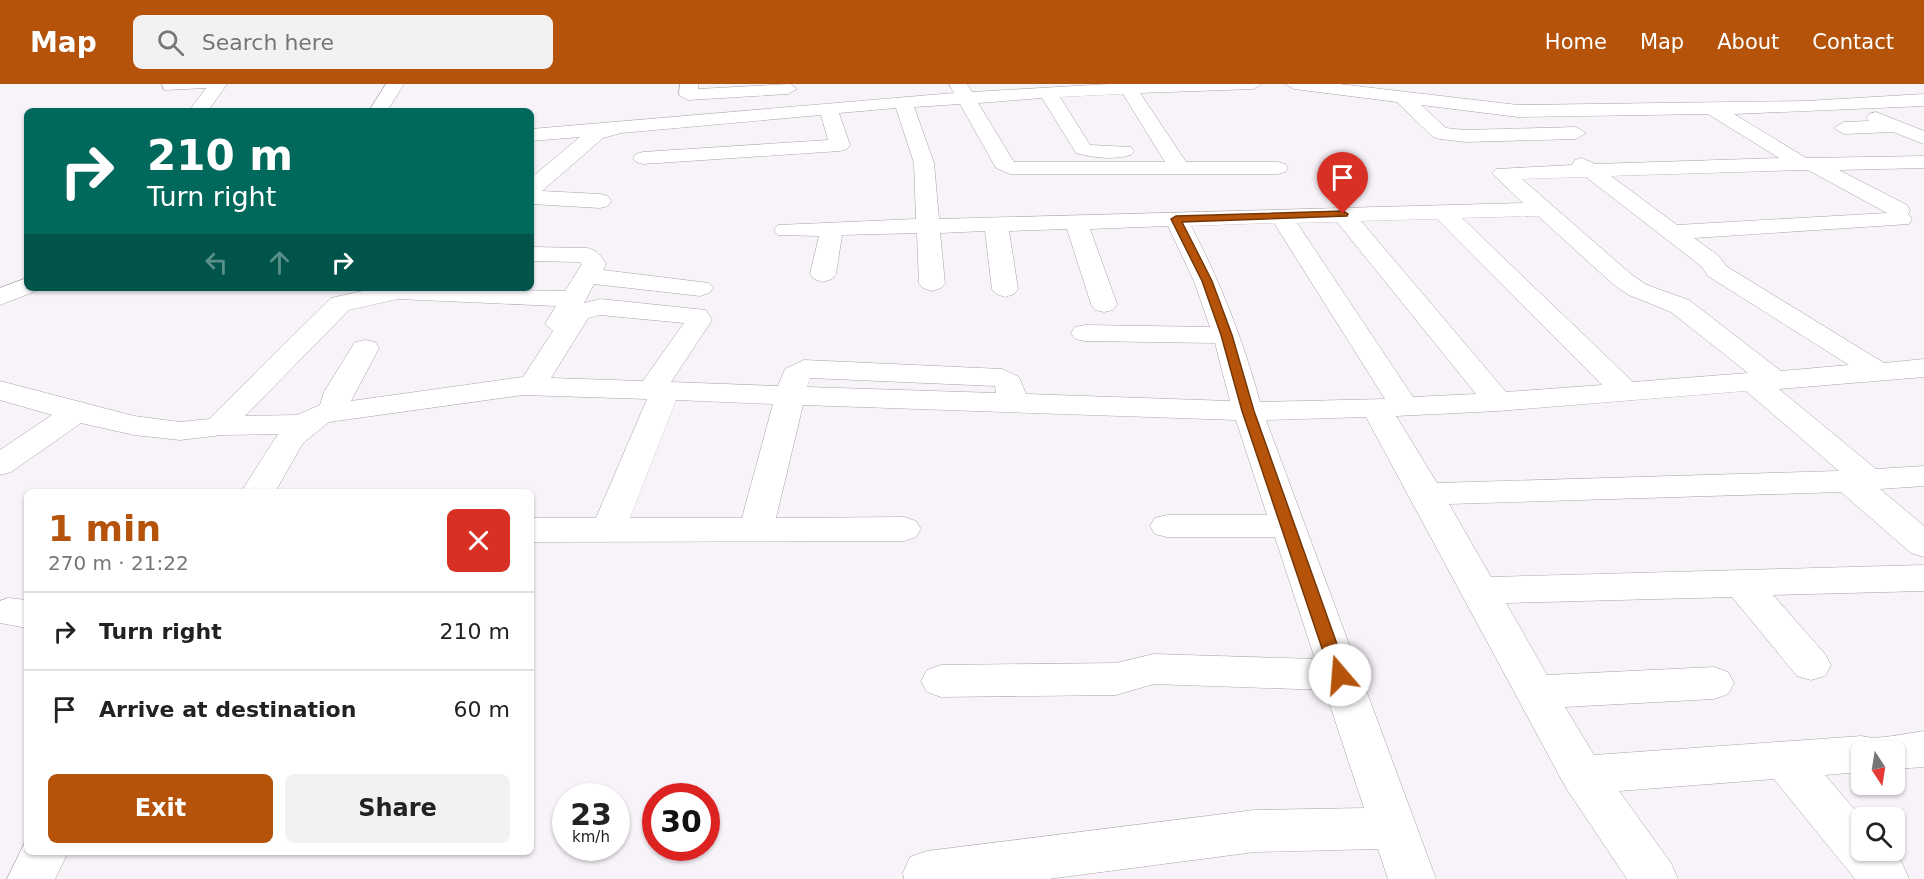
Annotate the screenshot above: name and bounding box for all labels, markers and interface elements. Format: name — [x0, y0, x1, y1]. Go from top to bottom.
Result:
search box — [133, 15, 553, 69]
text: Map — [30, 26, 97, 59]
icon: search — [154, 26, 187, 59]
text: Search here — [202, 30, 334, 55]
text: Home — [1545, 30, 1607, 54]
text: Map — [1640, 30, 1684, 54]
text: About — [1717, 30, 1779, 54]
text: Contact — [1812, 30, 1894, 54]
text: 210 m — [147, 131, 293, 180]
icon: right — [48, 132, 126, 210]
pin — [1317, 152, 1368, 214]
icon: arrive — [1326, 161, 1359, 194]
text: Turn right — [147, 181, 276, 212]
icon: left — [200, 246, 233, 279]
icon: ahead — [263, 246, 296, 279]
icon: right — [326, 246, 359, 279]
text: 1 min — [48, 508, 161, 549]
button: close — [447, 509, 510, 572]
text: 270 m · 21:22 — [48, 551, 189, 575]
icon: right — [48, 615, 81, 648]
text: Turn right — [99, 619, 222, 644]
text: 210 m — [440, 619, 510, 644]
position arrow — [1308, 643, 1372, 707]
icon: arrive — [48, 693, 81, 726]
text: Arrive at destination — [99, 697, 356, 722]
text: 60 m — [454, 697, 510, 722]
north arrow — [1851, 741, 1905, 795]
map controls — [1851, 741, 1905, 861]
button: Exit — [48, 774, 273, 843]
button: Share — [285, 774, 510, 843]
speed limit sign: 30 — [642, 783, 720, 861]
text: 23 — [570, 797, 612, 832]
button: search — [1851, 807, 1905, 861]
text: km/h — [572, 828, 610, 846]

